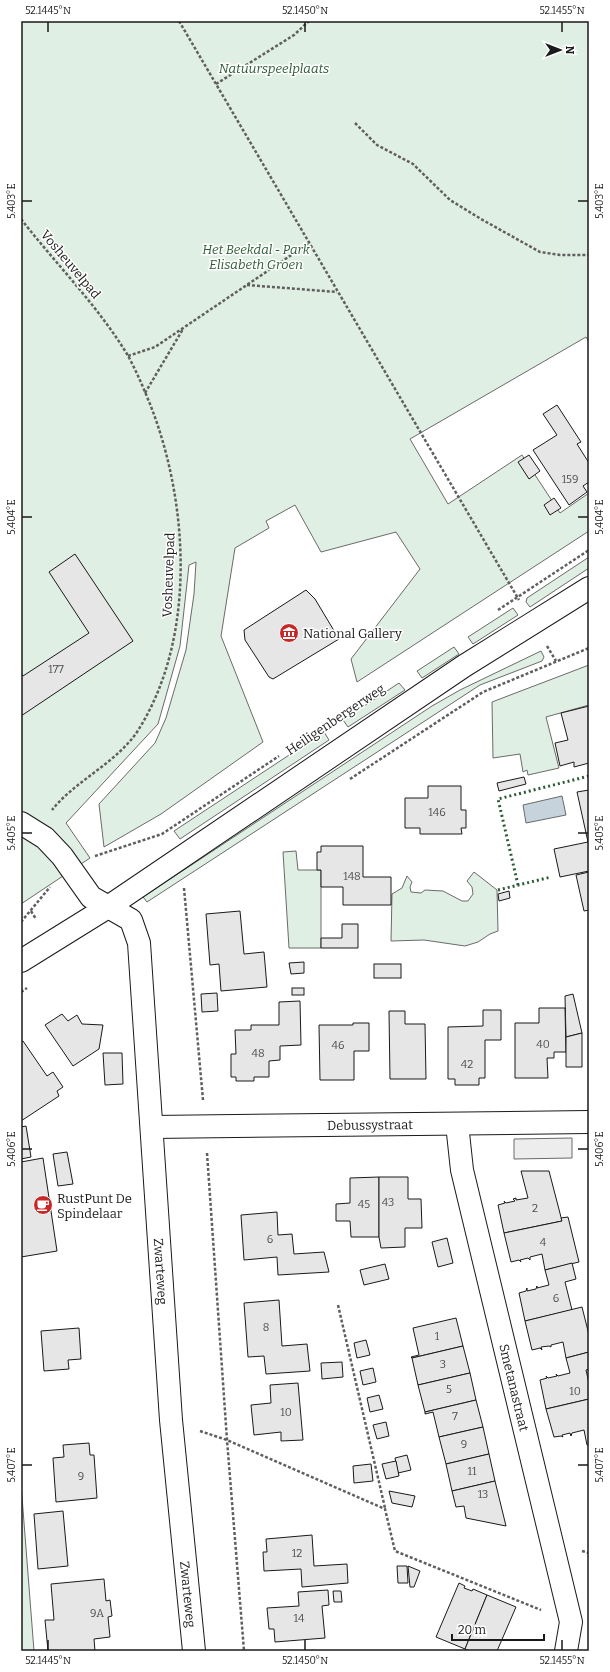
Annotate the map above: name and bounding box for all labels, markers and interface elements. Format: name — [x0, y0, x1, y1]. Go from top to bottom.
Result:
text: 52.1445°N — [25, 5, 71, 17]
text: 52.1450°N — [282, 5, 328, 17]
text: 52.1455°N — [539, 5, 585, 17]
north arrow — [540, 30, 580, 70]
text: N — [563, 46, 576, 55]
park label: Natuurspeelplaats — [219, 61, 329, 76]
text: 5.403°E — [6, 183, 18, 219]
text: 5.403°E — [594, 183, 606, 219]
street label: Vosheuvelpad — [38, 227, 104, 302]
park label: Het Beekdal - Park Elisabeth Groen — [202, 242, 311, 272]
house number: 159 — [562, 473, 578, 486]
text: 5.404°E — [6, 499, 18, 535]
text: 5.404°E — [594, 499, 606, 535]
street label: Vosheuvelpad — [160, 532, 177, 618]
museum icon: National Gallery — [278, 622, 300, 644]
place label: National Gallery — [303, 626, 402, 641]
house number: 177 — [48, 663, 64, 676]
street label: Heiligenbergerweg — [283, 681, 388, 758]
house number: 146 — [428, 806, 446, 819]
text: 5.405°E — [6, 816, 18, 851]
text: 5.405°E — [594, 816, 606, 851]
house number: 148 — [343, 870, 361, 883]
house number: 40 — [536, 1038, 550, 1051]
house number: 46 — [332, 1039, 344, 1052]
house number: 48 — [251, 1047, 265, 1060]
house number: 42 — [461, 1058, 473, 1071]
street label: Debussystraat — [327, 1117, 413, 1133]
text: 5.406°E — [6, 1131, 18, 1167]
text: 5.406°E — [594, 1131, 606, 1167]
place label: RustPunt De Spindelaar — [57, 1191, 132, 1221]
cafe icon: RustPunt De Spindelaar — [32, 1194, 54, 1216]
house number: 43 — [382, 1196, 394, 1209]
house number: 45 — [358, 1198, 370, 1211]
house number: 2 — [532, 1202, 538, 1215]
house number: 6 — [267, 1233, 273, 1246]
house number: 4 — [540, 1236, 547, 1249]
street label: Zwarteweg — [151, 1238, 170, 1305]
house number: 6 — [553, 1292, 559, 1305]
house number: 8 — [263, 1321, 269, 1334]
house number: 1 — [435, 1330, 440, 1343]
street label: Smetanastraat — [496, 1342, 532, 1433]
house number: 3 — [440, 1358, 446, 1371]
house number: 5 — [446, 1383, 452, 1396]
house number: 10 — [569, 1385, 581, 1398]
house number: 10 — [280, 1406, 292, 1419]
house number: 7 — [452, 1410, 458, 1423]
house number: 9 — [461, 1438, 467, 1451]
text: 5.407°E — [6, 1447, 18, 1483]
text: 5.407°E — [594, 1447, 606, 1483]
house number: 11 — [468, 1465, 477, 1478]
house number: 9 — [78, 1470, 84, 1483]
house number: 13 — [478, 1488, 488, 1501]
house number: 12 — [292, 1547, 302, 1560]
street label: Zwarteweg — [177, 1560, 199, 1628]
house number: 9A — [90, 1607, 104, 1620]
house number: 14 — [294, 1612, 305, 1625]
scale bar — [452, 1616, 544, 1642]
text: 20 m — [458, 1623, 487, 1637]
text: 52.1445°N — [25, 1655, 71, 1667]
text: 52.1450°N — [282, 1655, 328, 1667]
text: 52.1455°N — [539, 1655, 585, 1667]

